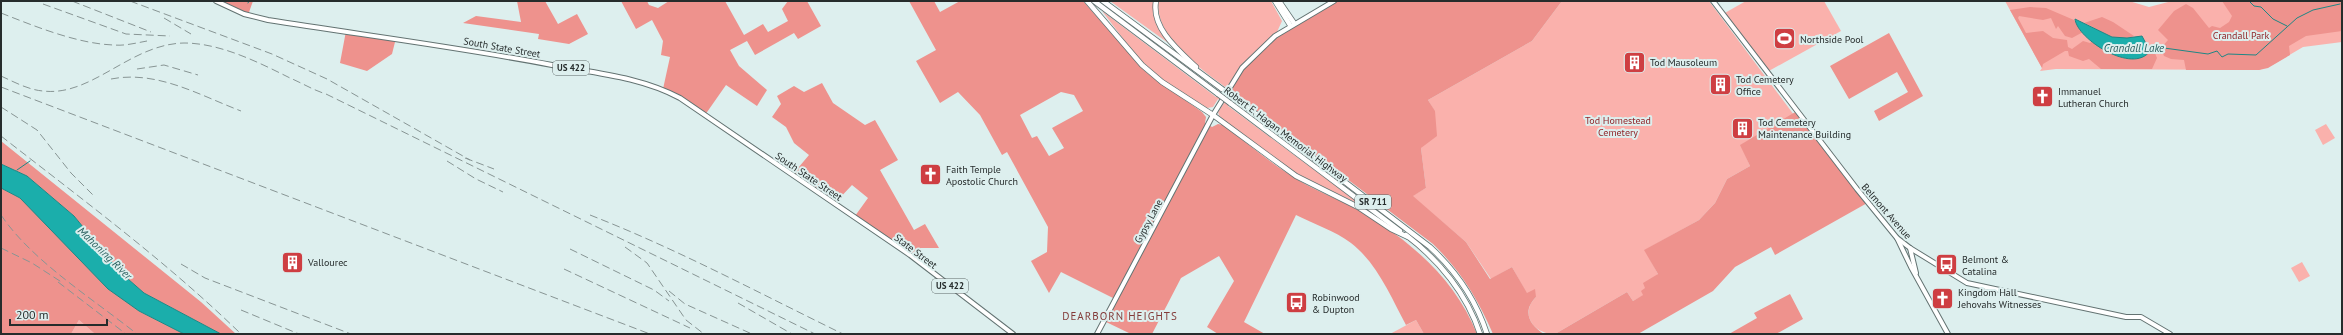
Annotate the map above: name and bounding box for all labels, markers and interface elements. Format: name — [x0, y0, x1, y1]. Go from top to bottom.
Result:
sports icon: Northside Pool — [1771, 26, 1797, 52]
park label: Crandall Park — [2213, 29, 2270, 42]
place label: Northside Pool — [1800, 33, 1864, 46]
street label: South State Street — [462, 34, 542, 61]
water label: Crandall Lake — [2104, 41, 2164, 55]
building icon: Tod Mausoleum — [1622, 49, 1648, 75]
place label: Tod Mausoleum — [1650, 56, 1717, 69]
road number: US 422 — [553, 61, 589, 75]
building icon: Tod Cemetery Office — [1708, 72, 1734, 98]
place label: Tod Cemetery Office — [1736, 73, 1794, 98]
street label: Robert E. Hagan Memorial Highway — [1222, 84, 1350, 185]
church icon: Immanuel Lutheran Church — [2030, 84, 2056, 110]
place label: Immanuel Lutheran Church — [2058, 85, 2129, 110]
park label: Tod Homestead Cemetery — [1585, 114, 1651, 139]
building icon: Tod Cemetery Maintenance Building — [1730, 115, 1756, 141]
place label: Tod Cemetery Maintenance Building — [1758, 116, 1851, 141]
street label: South State Street — [773, 149, 845, 204]
church icon: Faith Temple Apostolic Church — [918, 162, 944, 188]
place label: Faith Temple Apostolic Church — [946, 163, 1018, 188]
street label: Belmont Avenue — [1859, 181, 1914, 242]
road number: SR 711 — [1355, 195, 1391, 209]
street label: Gypsy Lane — [1131, 197, 1165, 245]
water label: Mahoning River — [75, 224, 136, 283]
street label: State Street — [892, 231, 940, 272]
building icon: Vallourec — [280, 249, 306, 275]
bus stop icon: Belmont & Catalina — [1934, 252, 1960, 278]
place label: Belmont & Catalina — [1962, 253, 2009, 278]
place label: Vallourec — [307, 256, 348, 269]
road number: US 422 — [932, 279, 968, 293]
church icon: Kingdom Hall Jehovahs Witnesses — [1929, 285, 1955, 311]
place label: Kingdom Hall Jehovahs Witnesses — [1957, 286, 2041, 311]
bus stop icon: Robinwood & Dupton — [1283, 290, 1309, 316]
place label: Robinwood & Dupton — [1312, 291, 1360, 316]
scale bar — [10, 301, 107, 327]
text: 200 m — [16, 307, 49, 322]
district label: DEARBORN HEIGHTS — [1062, 309, 1178, 323]

